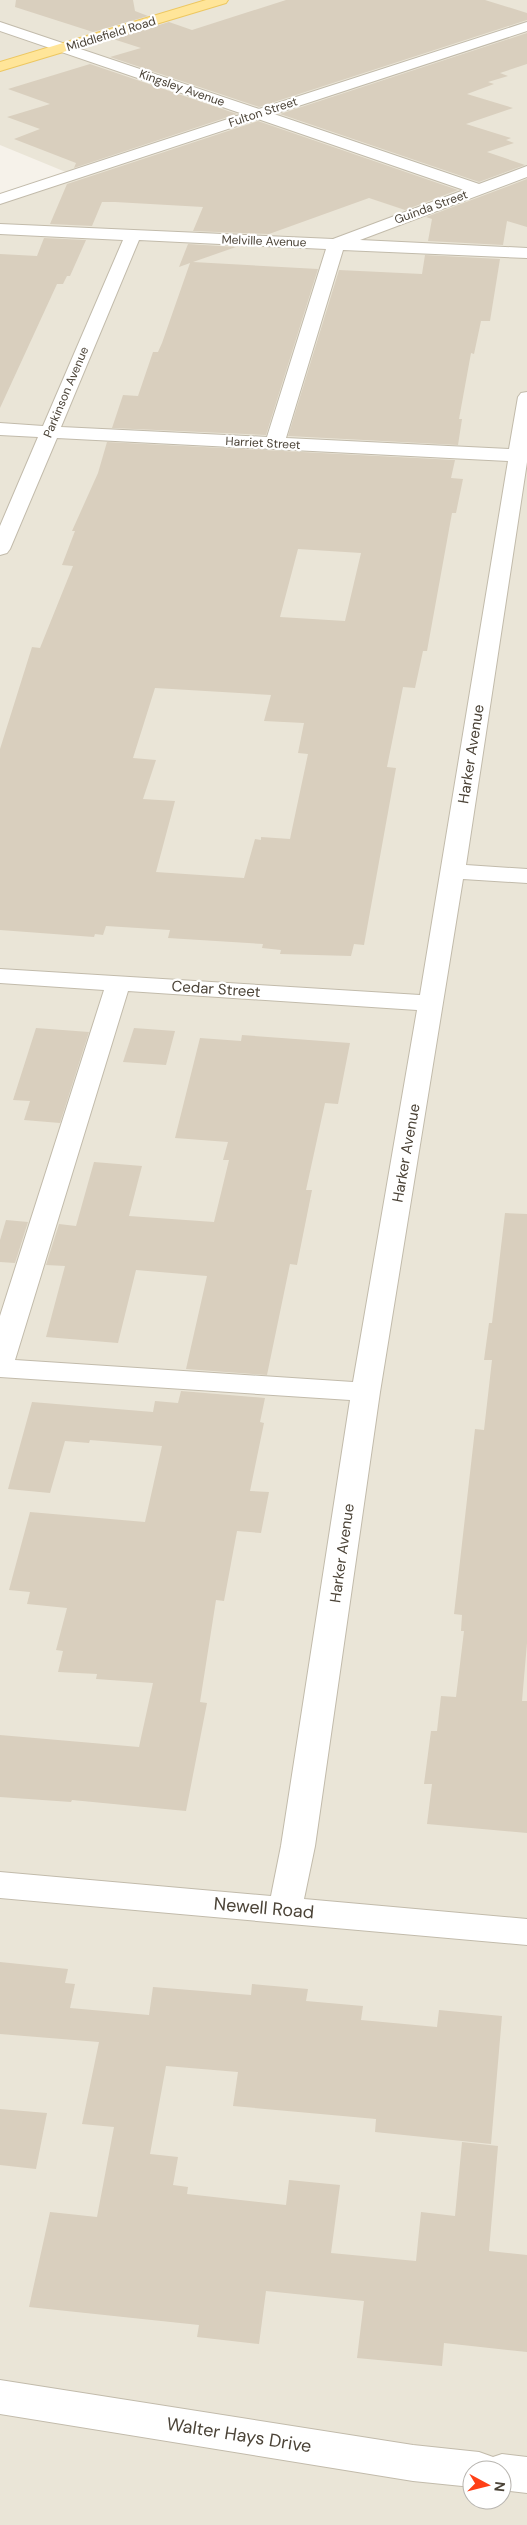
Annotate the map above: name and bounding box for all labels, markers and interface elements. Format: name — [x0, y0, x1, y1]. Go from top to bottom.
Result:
street label: Middlefield Road — [64, 13, 158, 55]
street label: Kingsley Avenue — [137, 66, 227, 110]
street label: Fulton Street — [226, 93, 300, 131]
street label: Guinda Street — [392, 186, 470, 228]
street label: Melville Avenue — [221, 232, 307, 250]
street label: Parkinson Avenue — [40, 344, 92, 440]
street label: Harriet Street — [225, 433, 301, 453]
street label: Harker Avenue — [453, 703, 489, 805]
street label: Cedar Street — [171, 976, 261, 1002]
street label: Harker Avenue — [387, 1102, 425, 1204]
street label: Harker Avenue — [325, 1502, 359, 1604]
street label: Newell Road — [213, 1892, 315, 1924]
street label: Walter Hays Drive — [165, 2412, 313, 2458]
north arrow — [462, 2460, 512, 2510]
text: N — [490, 2480, 509, 2493]

